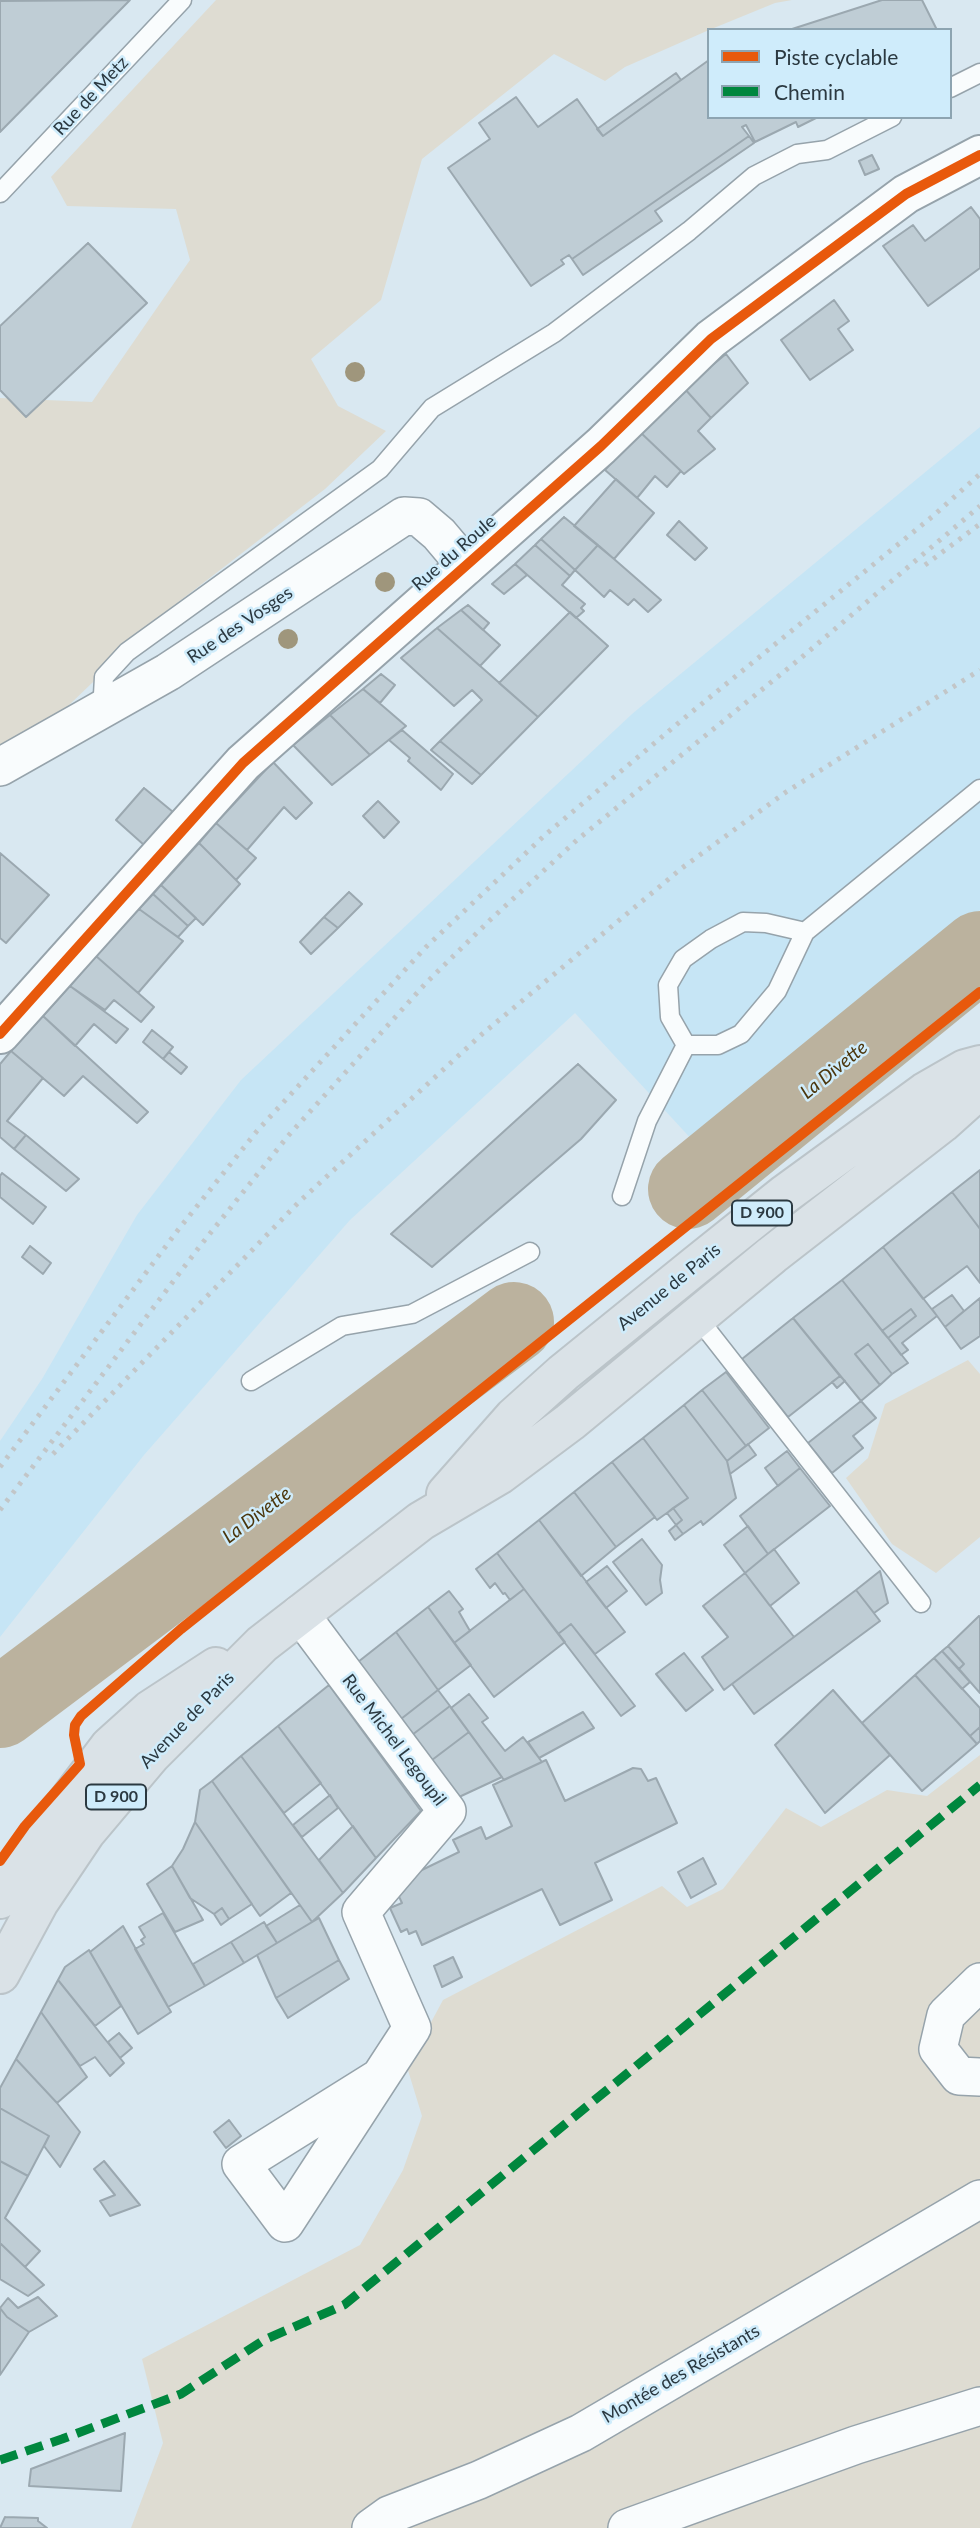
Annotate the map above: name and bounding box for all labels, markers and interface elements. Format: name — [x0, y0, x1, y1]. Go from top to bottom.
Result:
legend — [707, 28, 952, 119]
text: Piste cyclable — [774, 44, 898, 69]
street label: Rue de Metz — [49, 52, 133, 140]
text: Chemin — [774, 79, 845, 104]
street label: Rue du Roule — [407, 511, 501, 595]
street label: Rue des Vosges — [183, 582, 297, 668]
water label: La Divette — [796, 1036, 872, 1104]
road number: D 900 — [732, 1200, 792, 1226]
street label: Avenue de Paris — [613, 1239, 725, 1335]
water label: La Divette — [218, 1482, 296, 1548]
street label: Avenue de Paris — [135, 1667, 239, 1773]
street label: Rue Michel Legoupil — [337, 1670, 451, 1810]
road number: D 900 — [86, 1784, 146, 1810]
street label: Montée des Résistants — [598, 2320, 764, 2428]

